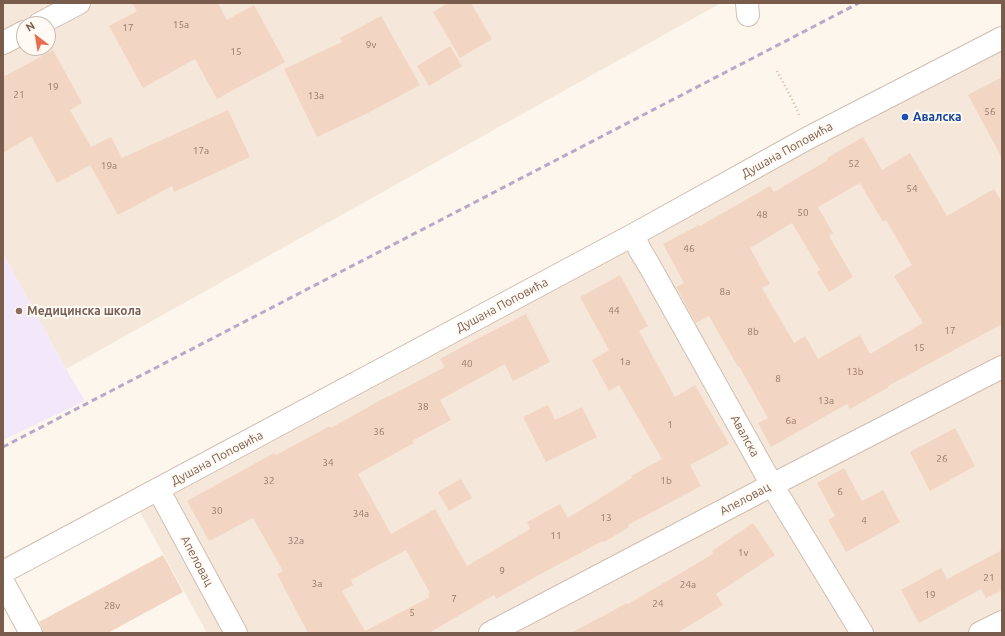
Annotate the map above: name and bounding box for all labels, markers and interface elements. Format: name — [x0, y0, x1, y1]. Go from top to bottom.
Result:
north arrow — [16, 16, 56, 56]
text: N — [24, 19, 37, 34]
house number: 15a — [173, 19, 189, 31]
house number: 17 — [122, 22, 134, 34]
house number: 9v — [366, 39, 376, 51]
house number: 15 — [230, 46, 242, 58]
house number: 19 — [47, 81, 59, 93]
house number: 21 — [13, 89, 25, 101]
house number: 13a — [308, 90, 324, 102]
house number: 56 — [984, 106, 996, 118]
place label: Авалска — [913, 110, 962, 124]
marker: Авалска — [900, 112, 910, 122]
street label: Душана Поповића — [739, 119, 835, 181]
house number: 17a — [193, 145, 209, 157]
house number: 52 — [848, 158, 860, 170]
house number: 19a — [101, 160, 117, 172]
house number: 54 — [906, 183, 918, 195]
house number: 50 — [797, 207, 809, 219]
house number: 48 — [756, 209, 768, 221]
house number: 46 — [683, 243, 695, 255]
street label: Душана Поповића — [453, 275, 551, 335]
house number: 8a — [720, 286, 730, 298]
place label: Медицинска школа — [27, 304, 141, 318]
house number: 44 — [608, 305, 620, 317]
marker: Медицинска школа — [14, 306, 24, 316]
house number: 17 — [944, 325, 956, 337]
house number: 8b — [747, 326, 759, 338]
house number: 15 — [913, 342, 925, 354]
house number: 1a — [620, 356, 630, 368]
house number: 40 — [461, 358, 473, 370]
house number: 13b — [846, 366, 864, 378]
house number: 8 — [775, 373, 781, 385]
house number: 13a — [818, 395, 834, 407]
house number: 38 — [417, 401, 429, 413]
street label: Авалска — [728, 413, 762, 459]
house number: 6a — [786, 415, 796, 427]
house number: 1 — [667, 419, 673, 431]
house number: 36 — [373, 426, 385, 438]
street label: Душана Поповића — [168, 428, 266, 488]
house number: 26 — [936, 453, 948, 465]
house number: 34 — [322, 457, 334, 469]
house number: 32 — [263, 475, 275, 487]
house number: 1b — [660, 475, 672, 487]
street label: Апеловац — [717, 480, 773, 518]
house number: 6 — [837, 486, 843, 498]
house number: 30 — [211, 505, 223, 517]
house number: 34a — [353, 508, 369, 520]
house number: 13 — [600, 512, 612, 524]
house number: 4 — [861, 515, 867, 527]
house number: 11 — [550, 530, 562, 542]
street label: Апеловац — [178, 533, 216, 589]
house number: 32a — [288, 535, 304, 547]
house number: 1v — [738, 547, 748, 559]
house number: 9 — [499, 565, 505, 577]
house number: 21 — [983, 572, 995, 584]
house number: 3a — [312, 578, 322, 590]
house number: 24a — [680, 579, 696, 591]
house number: 19 — [924, 589, 936, 601]
house number: 7 — [451, 593, 457, 605]
house number: 24 — [652, 598, 664, 610]
house number: 28v — [104, 600, 120, 612]
house number: 5 — [409, 607, 415, 619]

